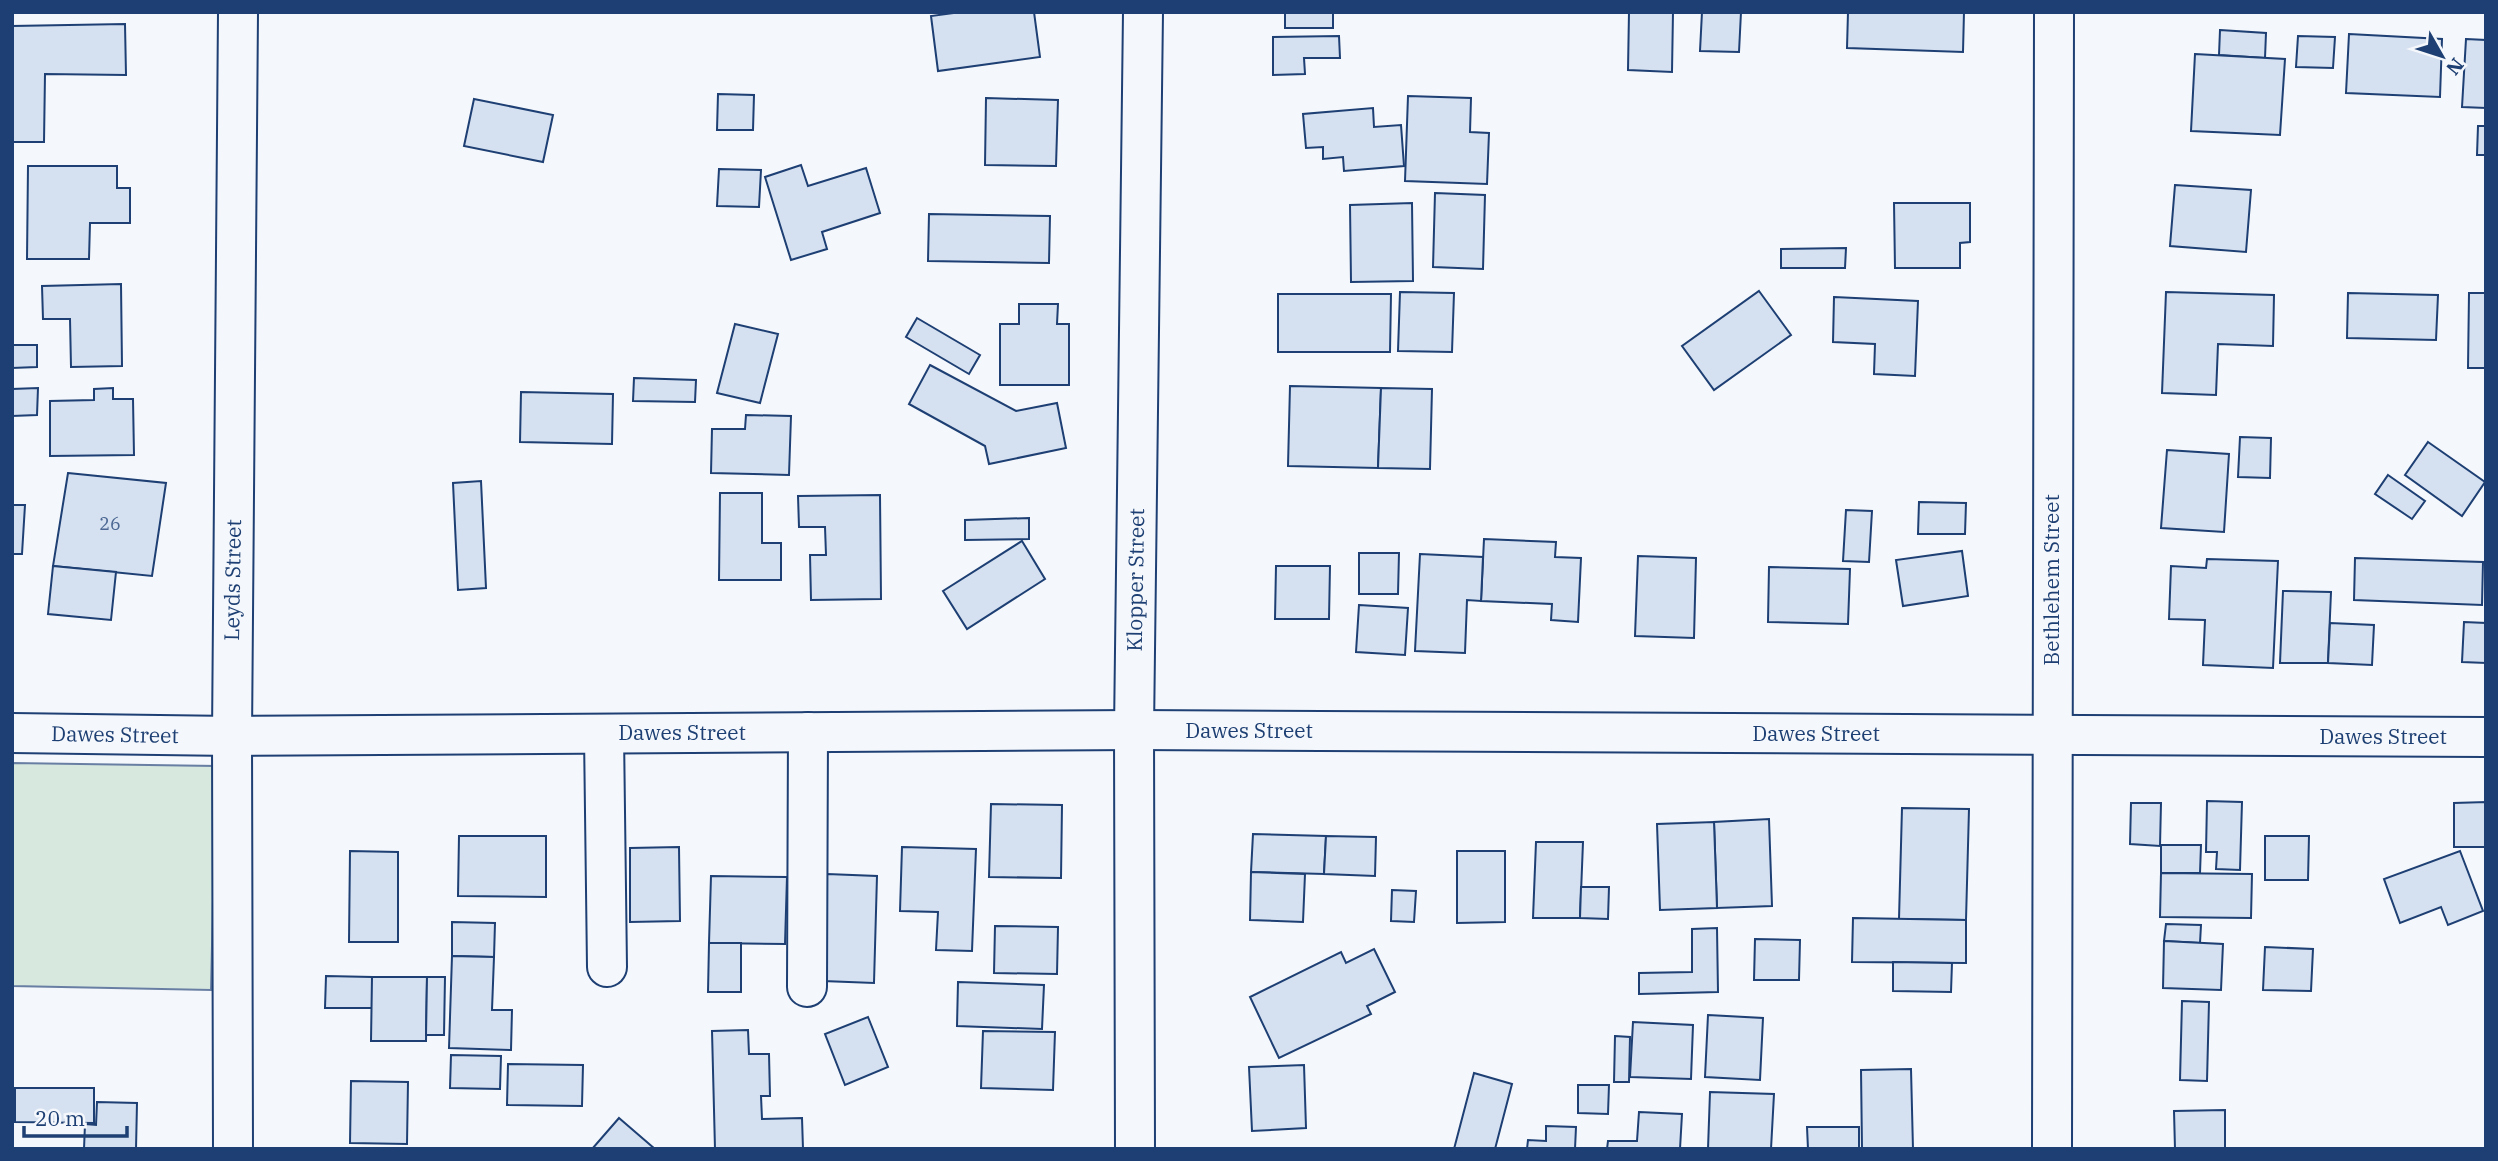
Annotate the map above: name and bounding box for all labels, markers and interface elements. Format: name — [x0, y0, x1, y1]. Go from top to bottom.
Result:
north arrow — [2407, 21, 2477, 91]
text: N — [2441, 53, 2469, 80]
street label: Bethlehem Street — [2037, 494, 2065, 666]
street label: Klopper Street — [1120, 508, 1150, 652]
house number: 26 — [99, 512, 121, 535]
street label: Leyds Street — [217, 519, 247, 641]
street label: Dawes Street — [1185, 716, 1313, 744]
street label: Dawes Street — [618, 718, 746, 746]
street label: Dawes Street — [51, 719, 179, 749]
street label: Dawes Street — [1752, 719, 1880, 747]
street label: Dawes Street — [2319, 722, 2447, 750]
scale bar — [24, 1094, 128, 1138]
text: 20 m — [35, 1104, 85, 1132]

